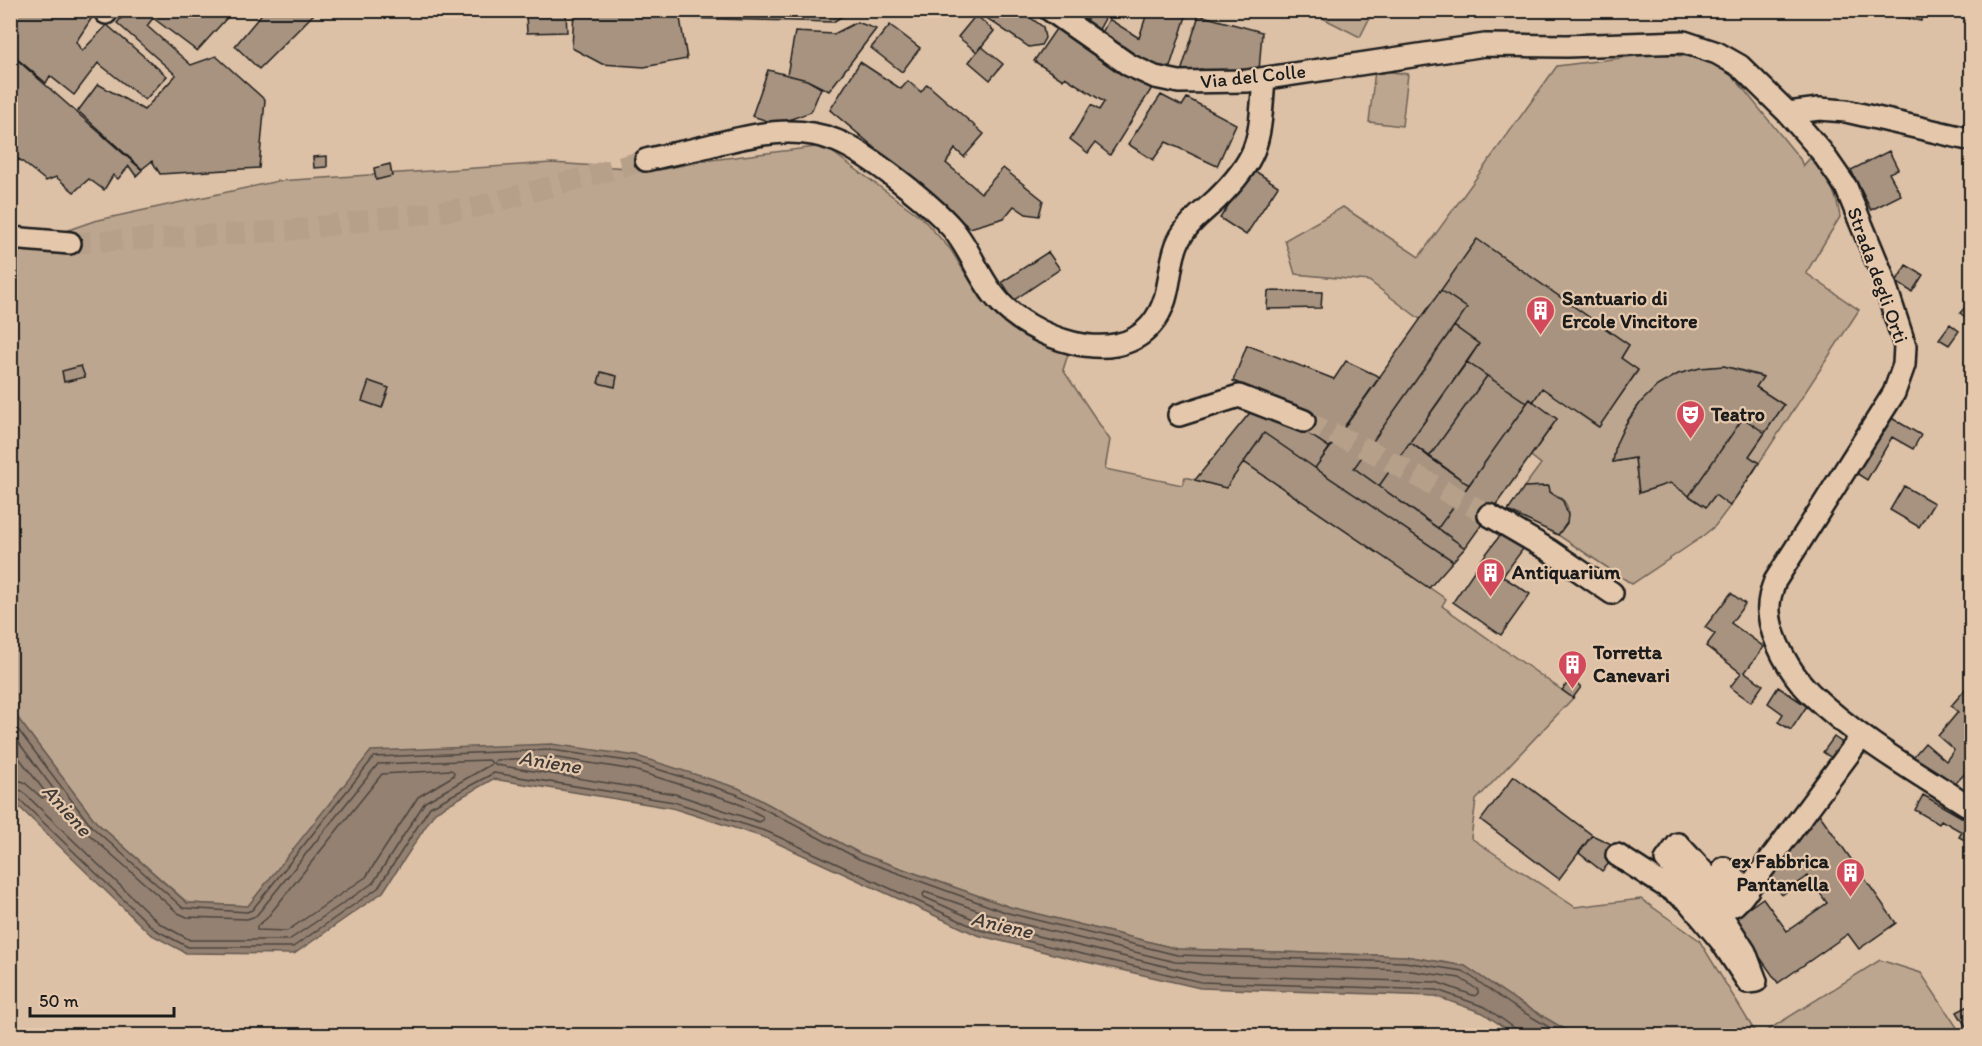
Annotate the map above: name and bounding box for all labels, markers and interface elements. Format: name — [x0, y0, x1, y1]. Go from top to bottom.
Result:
street label: Via del Colle — [1199, 59, 1307, 93]
street label: Strada degli Orti — [1842, 204, 1914, 346]
place label: Santuario di Ercole Vincitore — [1562, 286, 1698, 333]
building icon: Santuario di Ercole Vincitore — [1525, 294, 1557, 336]
theatre icon: Teatro — [1674, 398, 1706, 440]
place label: Teatro — [1710, 402, 1765, 426]
building icon: Antiquarium — [1475, 556, 1507, 598]
place label: Antiquarium — [1511, 560, 1621, 585]
place label: Torretta Canevari — [1592, 640, 1670, 687]
building icon: Torretta Canevari — [1556, 648, 1588, 690]
water label: Aniene — [518, 744, 583, 779]
water label: Aniene — [37, 778, 98, 842]
place label: ex Fabbrica Pantanella — [1732, 849, 1830, 896]
building icon: ex Fabbrica Pantanella — [1834, 856, 1866, 898]
water label: Aniene — [969, 905, 1036, 944]
scale bar — [30, 980, 174, 1018]
text: 50 m — [39, 990, 79, 1012]

